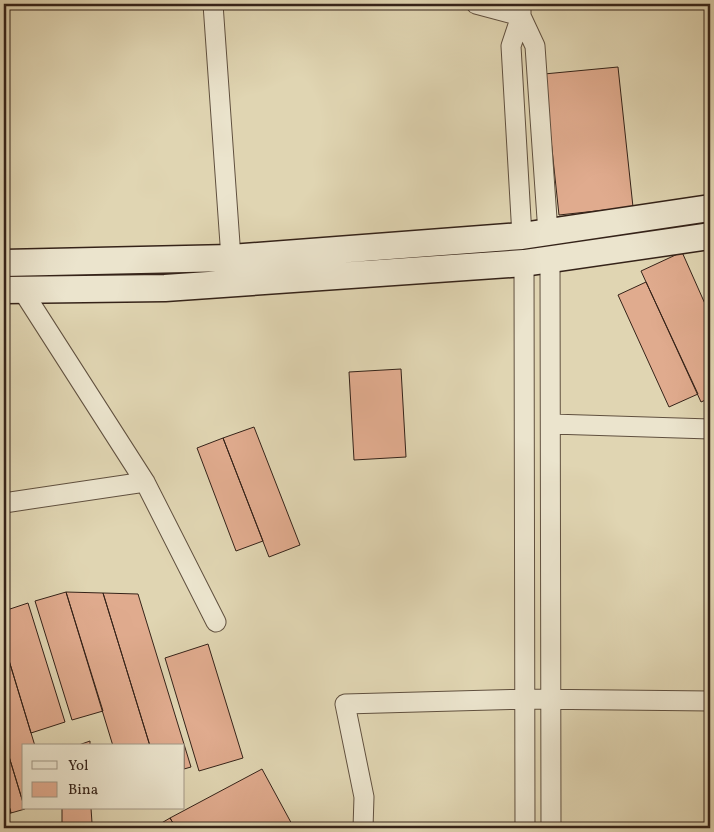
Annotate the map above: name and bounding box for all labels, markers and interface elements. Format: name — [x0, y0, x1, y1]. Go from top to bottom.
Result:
legend — [22, 744, 185, 810]
text: Yol — [68, 756, 88, 777]
text: Bina — [68, 780, 98, 801]

